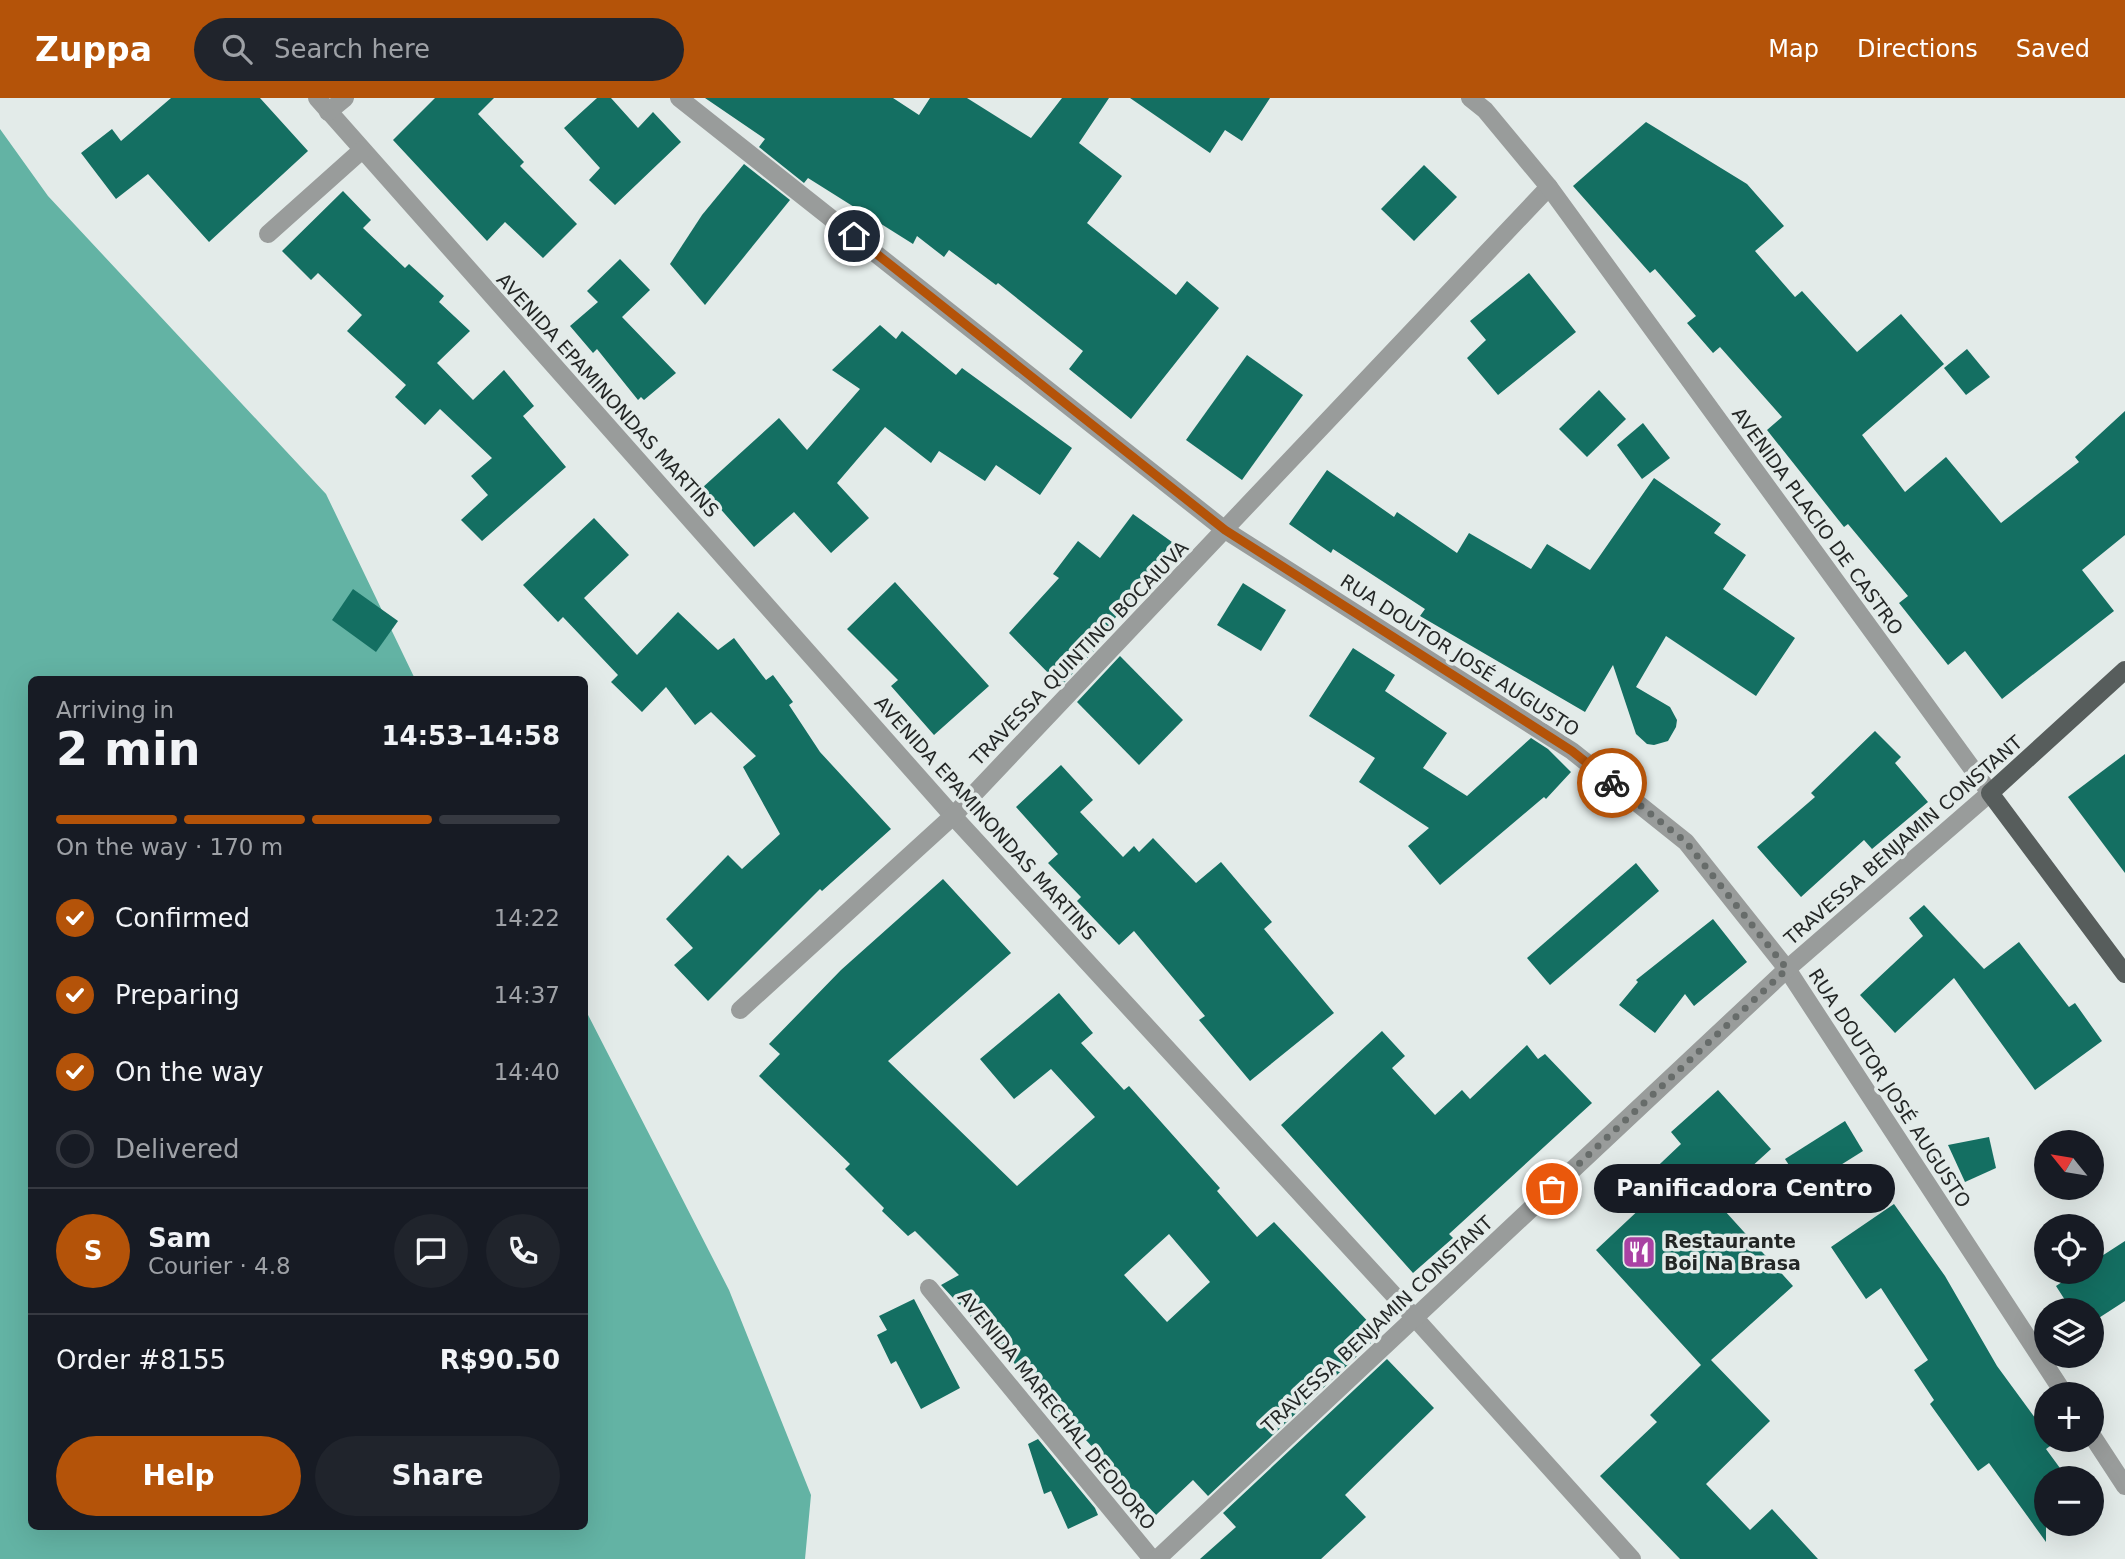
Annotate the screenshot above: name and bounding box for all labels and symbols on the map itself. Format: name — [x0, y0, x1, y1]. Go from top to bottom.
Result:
pin — [824, 206, 884, 266]
street label: AVENIDA EPAMINONDAS MARTINS — [493, 268, 723, 522]
street label: AVENIDA PLACIO DE CASTRO — [1728, 403, 1908, 639]
street label: TRAVESSA QUINTINO BOCAIUVA — [965, 536, 1192, 771]
street label: RUA DOUTOR JOSÉ AUGUSTO — [1336, 569, 1584, 741]
street label: AVENIDA EPAMINONDAS MARTINS — [871, 691, 1101, 945]
street label: TRAVESSA BENJAMIN CONSTANT — [1779, 731, 2027, 950]
courier — [1577, 748, 1647, 818]
street label: RUA DOUTOR JOSÉ AUGUSTO — [1804, 964, 1976, 1212]
north arrow — [2034, 1130, 2104, 1200]
pin — [1522, 1159, 1582, 1219]
callout: Panificadora Centro — [1594, 1164, 1895, 1214]
street label: TRAVESSA BENJAMIN CONSTANT — [1256, 1211, 1497, 1438]
place label: Restaurante Boi Na Brasa — [1664, 1230, 1801, 1274]
restaurant icon: Restaurante Boi Na Brasa — [1620, 1233, 1658, 1271]
street label: AVENIDA MARECHAL DEODORO — [954, 1286, 1160, 1534]

